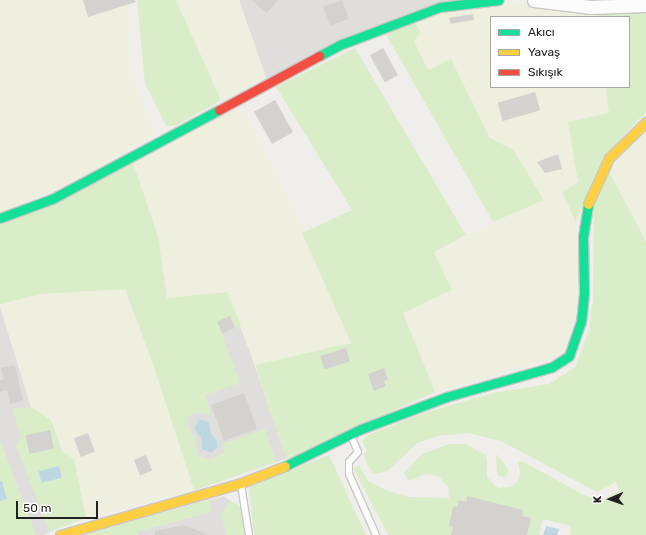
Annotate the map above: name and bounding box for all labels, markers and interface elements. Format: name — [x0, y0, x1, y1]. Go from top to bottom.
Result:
legend — [490, 16, 630, 88]
text: Akıcı — [528, 25, 555, 39]
text: Yavaş — [528, 45, 560, 59]
text: Sıkışık — [528, 65, 563, 79]
north arrow — [590, 479, 630, 519]
scale bar — [18, 493, 100, 519]
text: K — [591, 496, 604, 503]
text: 50 m — [23, 501, 51, 515]

